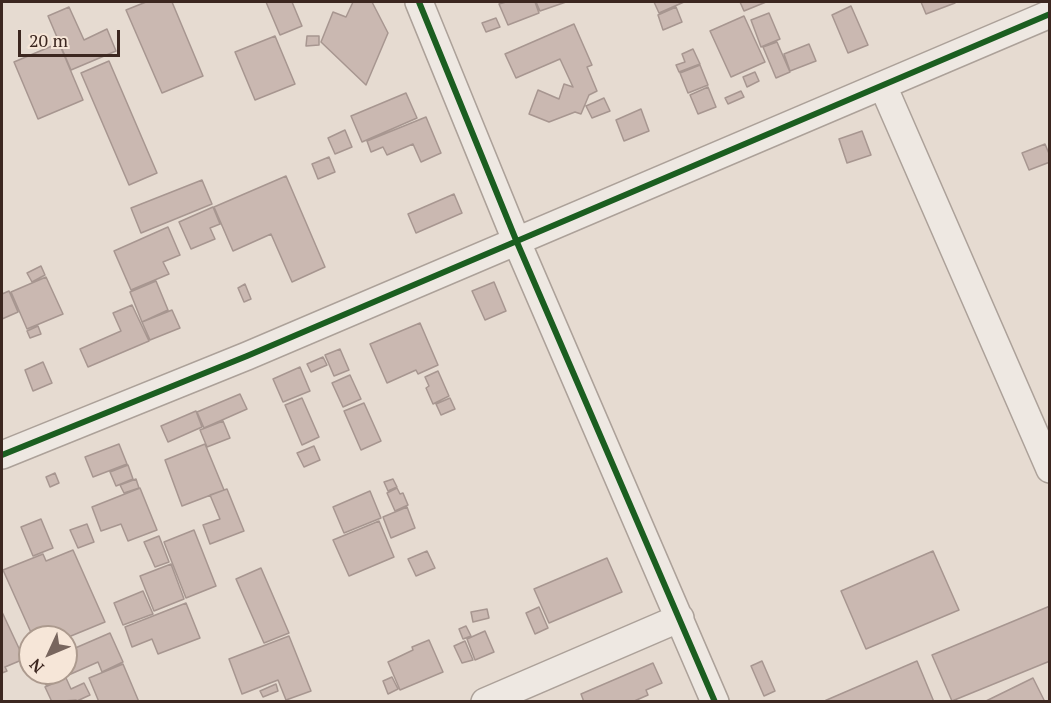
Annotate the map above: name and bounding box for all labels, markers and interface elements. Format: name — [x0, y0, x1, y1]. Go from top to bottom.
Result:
scale bar — [21, 18, 123, 56]
text: 20 m — [29, 28, 68, 52]
north arrow — [18, 625, 78, 685]
text: N — [24, 654, 49, 678]

